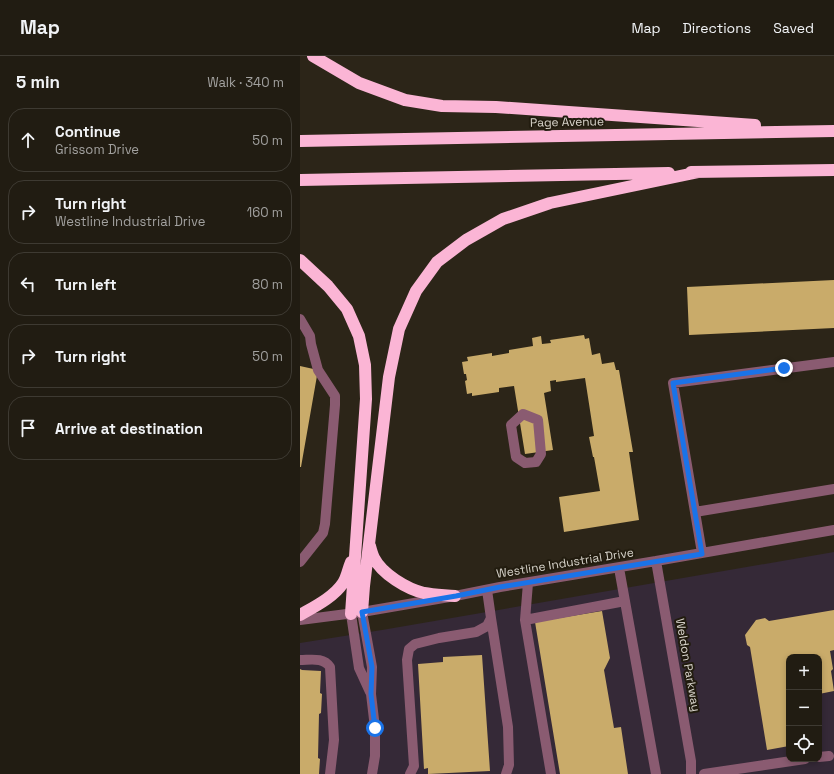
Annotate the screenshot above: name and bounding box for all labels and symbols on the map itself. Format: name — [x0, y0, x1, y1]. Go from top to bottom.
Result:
street label: Page Avenue — [530, 113, 604, 131]
route end — [775, 359, 793, 377]
street label: Westline Industrial Drive — [495, 544, 635, 582]
street label: Weldon Parkway — [672, 617, 704, 713]
route start — [366, 719, 384, 737]

